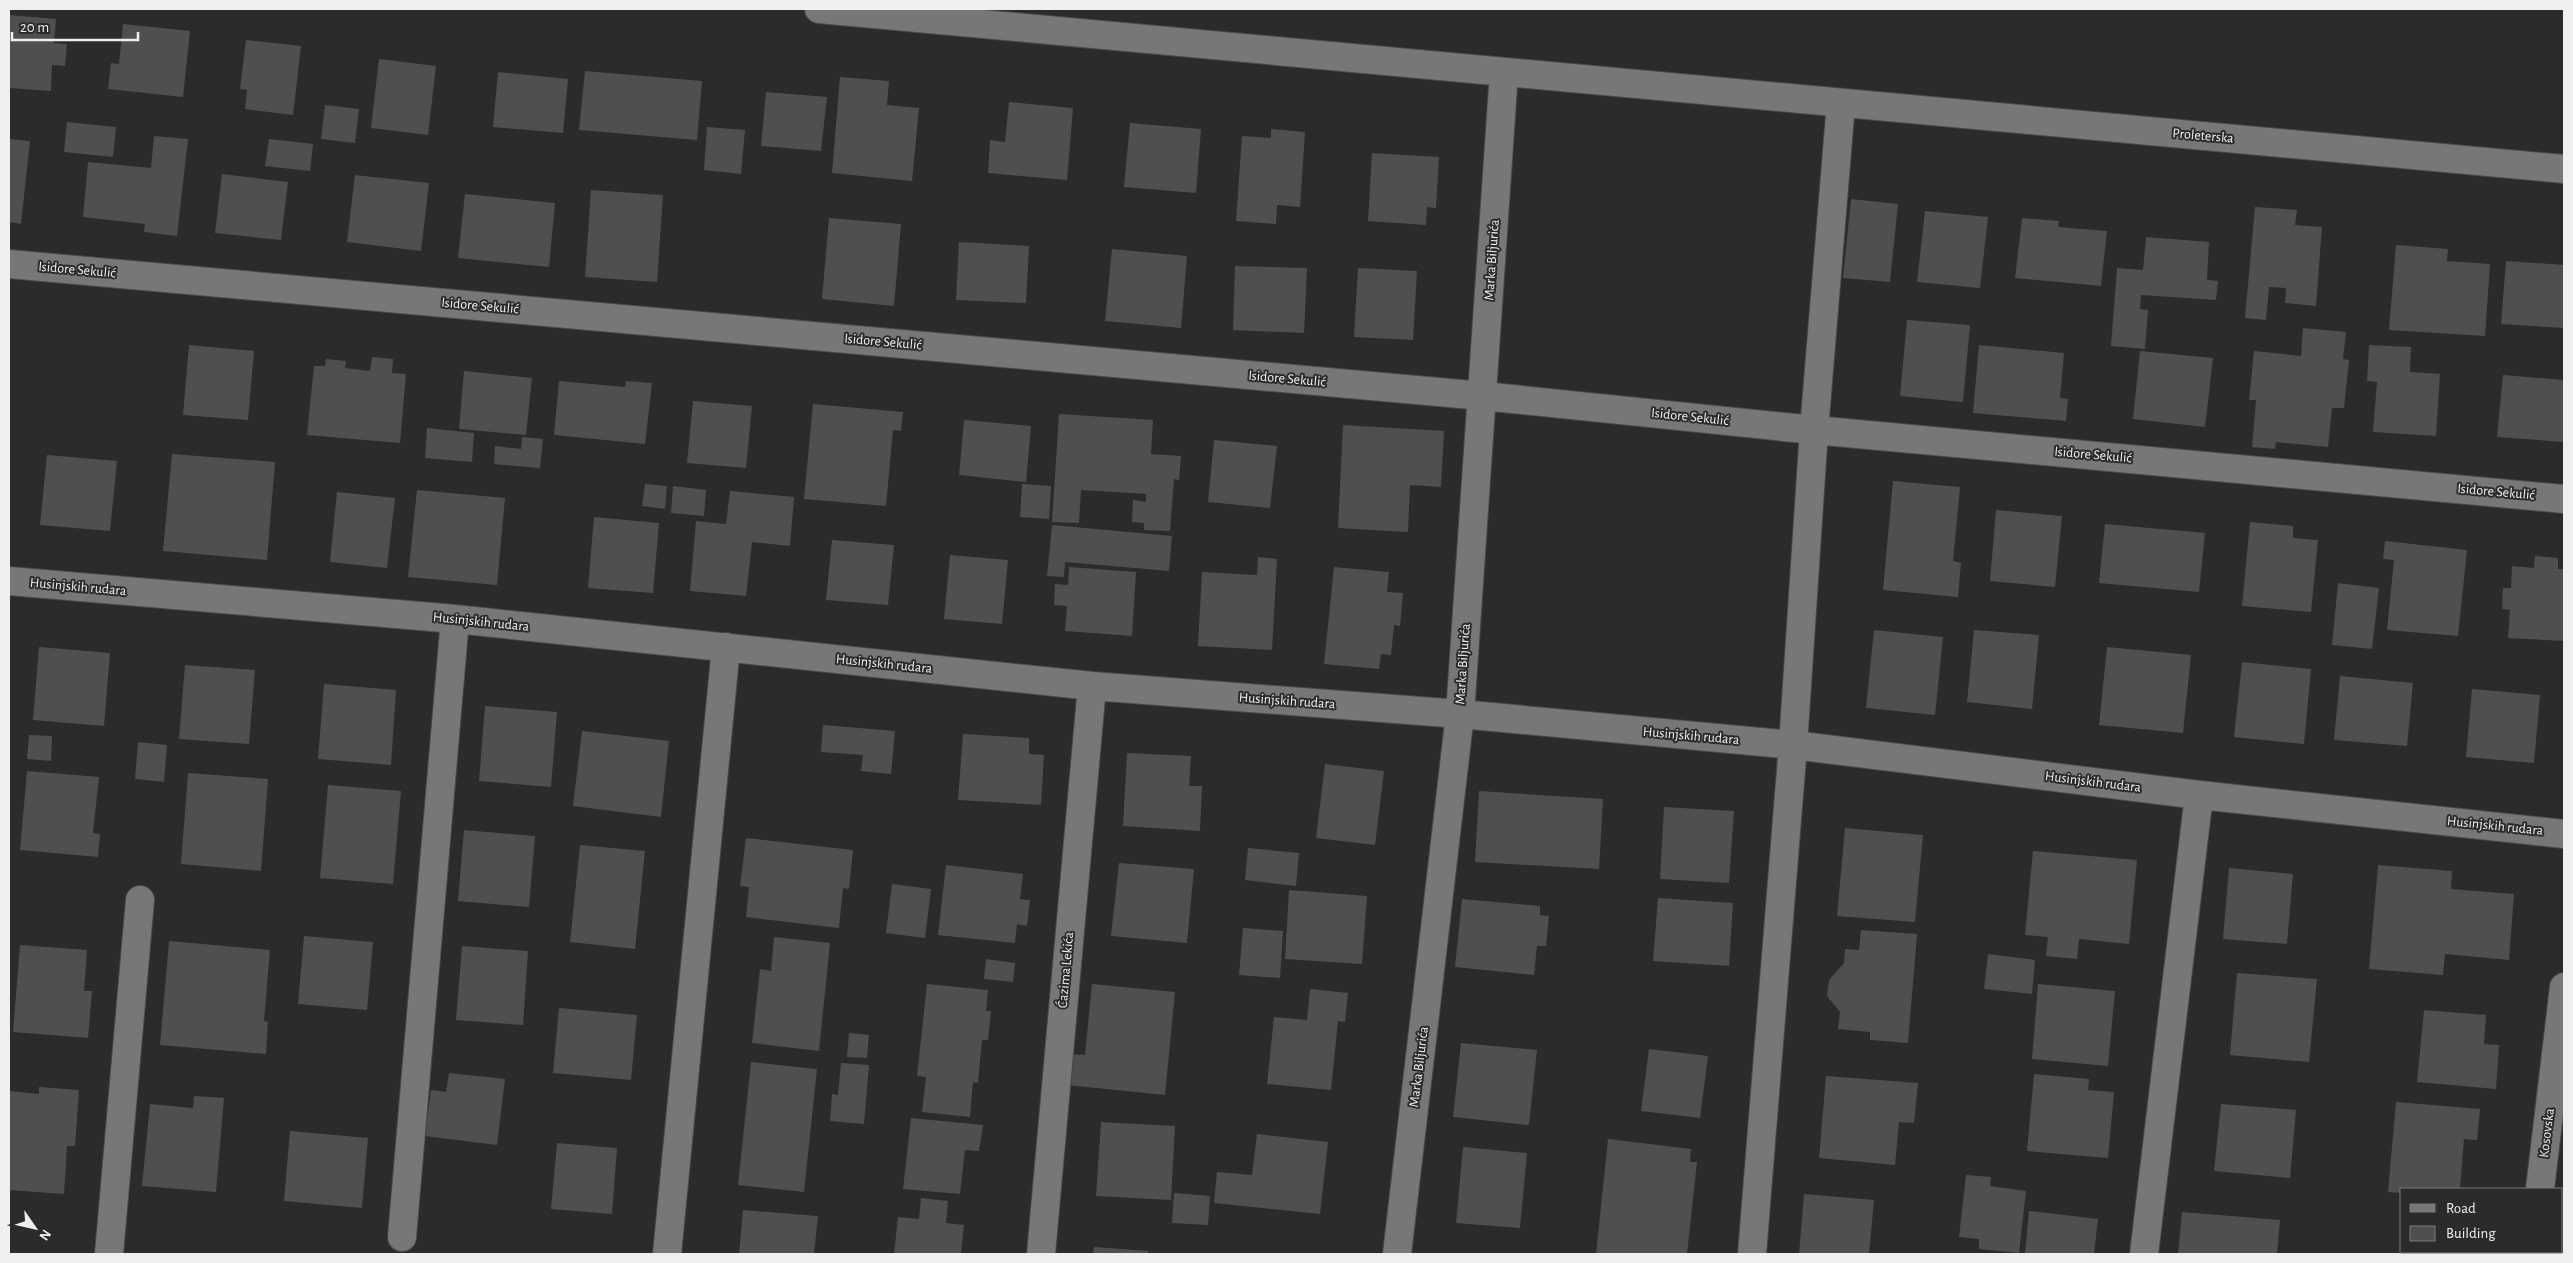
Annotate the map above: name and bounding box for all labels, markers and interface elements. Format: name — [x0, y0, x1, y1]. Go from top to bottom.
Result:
scale bar — [12, 10, 139, 42]
text: 20 m — [20, 20, 49, 35]
street label: Proleterska — [2172, 126, 2235, 146]
street label: Marka Biljurića — [1482, 218, 1502, 301]
street label: Isidore Sekulić — [38, 260, 117, 280]
street label: Isidore Sekulić — [441, 296, 520, 316]
street label: Isidore Sekulić — [844, 332, 923, 352]
street label: Isidore Sekulić — [1248, 369, 1327, 389]
street label: Isidore Sekulić — [1651, 406, 1730, 428]
street label: Isidore Sekulić — [2054, 445, 2133, 465]
street label: Isidore Sekulić — [2457, 482, 2536, 502]
street label: Husinjskih rudara — [29, 576, 127, 598]
street label: Husinjskih rudara — [432, 610, 530, 634]
street label: Marka Biljurića — [1453, 622, 1473, 705]
street label: Husinjskih rudara — [835, 652, 933, 676]
street label: Husinjskih rudara — [1238, 691, 1336, 711]
street label: Husinjskih rudara — [1642, 725, 1740, 747]
street label: Husinjskih rudara — [2044, 769, 2142, 795]
street label: Husinjskih rudara — [2446, 814, 2544, 838]
street label: Ćazima Lekića — [1053, 931, 1076, 1009]
street label: Marka Biljurića — [1407, 1025, 1431, 1108]
street label: Kosovska — [2537, 1107, 2557, 1159]
legend — [2400, 1188, 2563, 1253]
text: Road — [2446, 1201, 2476, 1216]
north arrow — [10, 1203, 60, 1253]
text: Building — [2446, 1226, 2496, 1241]
text: N — [36, 1227, 53, 1243]

